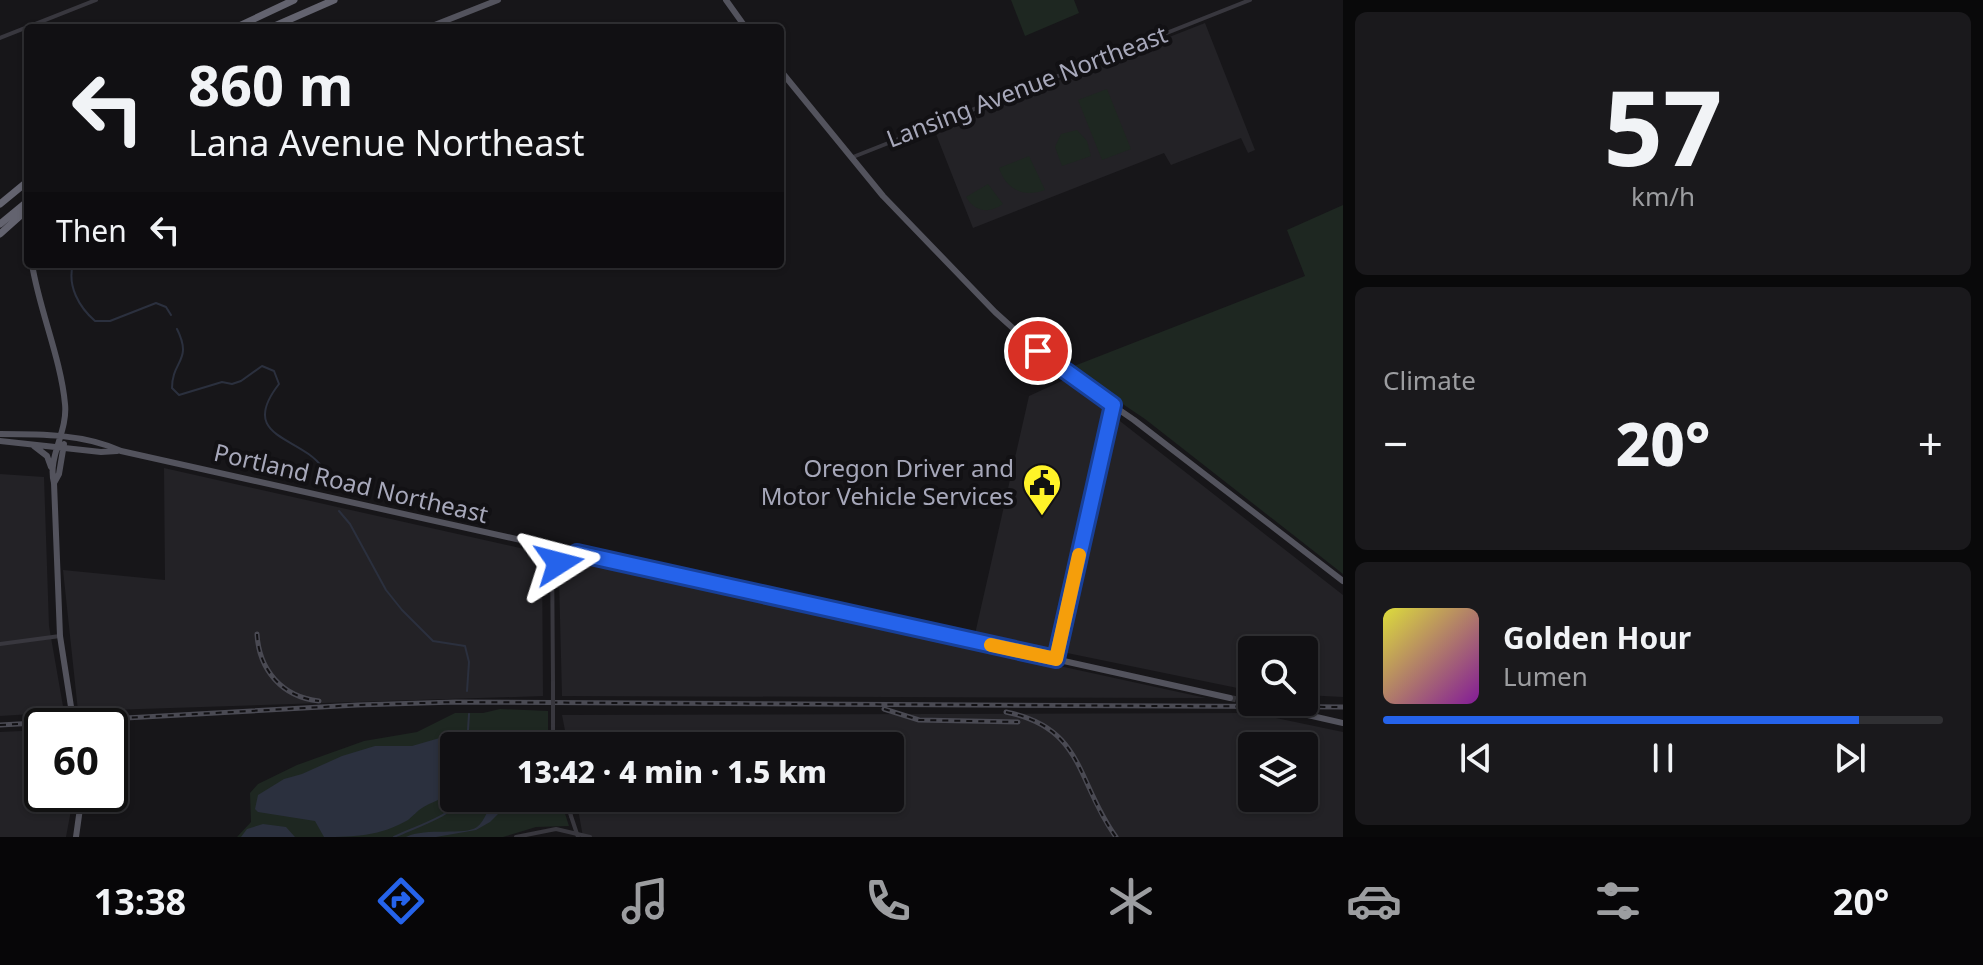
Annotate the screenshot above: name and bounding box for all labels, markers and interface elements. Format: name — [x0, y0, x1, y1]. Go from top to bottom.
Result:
street label: Lansing Avenue Northeast — [881, 17, 1172, 154]
text: 860 m — [188, 46, 353, 122]
text: 57 — [1604, 55, 1722, 196]
icon: left — [56, 56, 160, 160]
text: Lana Avenue Northeast — [188, 118, 585, 167]
text: km/h — [1631, 178, 1695, 214]
icon: left — [143, 208, 187, 252]
text: Then — [56, 210, 127, 251]
pin — [1004, 317, 1072, 385]
icon: arrive — [1016, 329, 1060, 373]
text: Climate — [1383, 362, 1476, 398]
text: 20° — [1616, 402, 1710, 484]
text: − — [1383, 413, 1408, 473]
text: + — [1918, 413, 1943, 473]
street label: Portland Road Northeast — [211, 435, 492, 530]
place label: Oregon Driver and Motor Vehicle Services — [761, 451, 1014, 512]
public building icon: Oregon Driver and Motor Vehicle Services — [1021, 462, 1063, 517]
position arrow — [517, 521, 601, 605]
text: Golden Hour — [1503, 617, 1691, 658]
map controls — [1238, 636, 1318, 812]
button: search — [1238, 636, 1318, 716]
text: Lumen — [1503, 658, 1588, 694]
speed limit sign: 60 — [24, 708, 128, 812]
button: layers — [1238, 732, 1318, 812]
icon: previous — [1454, 736, 1498, 780]
icon: pause — [1641, 736, 1685, 780]
icon: next — [1828, 736, 1872, 780]
text: 13:42 · 4 min · 1.5 km — [517, 751, 827, 792]
icon: directions — [373, 873, 429, 929]
icon: music — [617, 873, 673, 929]
icon: phone — [860, 873, 916, 929]
icon: climate — [1103, 873, 1159, 929]
icon: car — [1346, 873, 1402, 929]
icon: filters — [1590, 873, 1646, 929]
text: 13:38 — [94, 877, 186, 926]
text: 20° — [1833, 877, 1889, 926]

